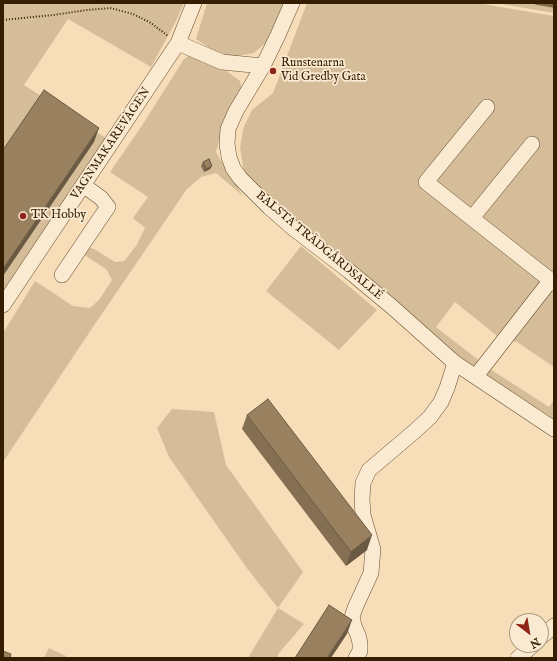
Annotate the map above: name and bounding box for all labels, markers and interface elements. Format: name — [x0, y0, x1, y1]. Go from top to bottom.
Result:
place label: Runstenarna Vid Gredby Gata — [281, 57, 366, 85]
marker: Runstenarna Vid Gredby Gata — [268, 66, 278, 76]
street label: VAGNMAKAREVÄGEN — [68, 85, 154, 203]
street label: BALSTA TRÄDGÅRDSALLÉ — [253, 189, 385, 303]
place label: TK Hobby — [31, 209, 86, 223]
marker: TK Hobby — [18, 211, 28, 221]
north arrow — [509, 613, 549, 653]
text: N — [527, 634, 542, 651]

